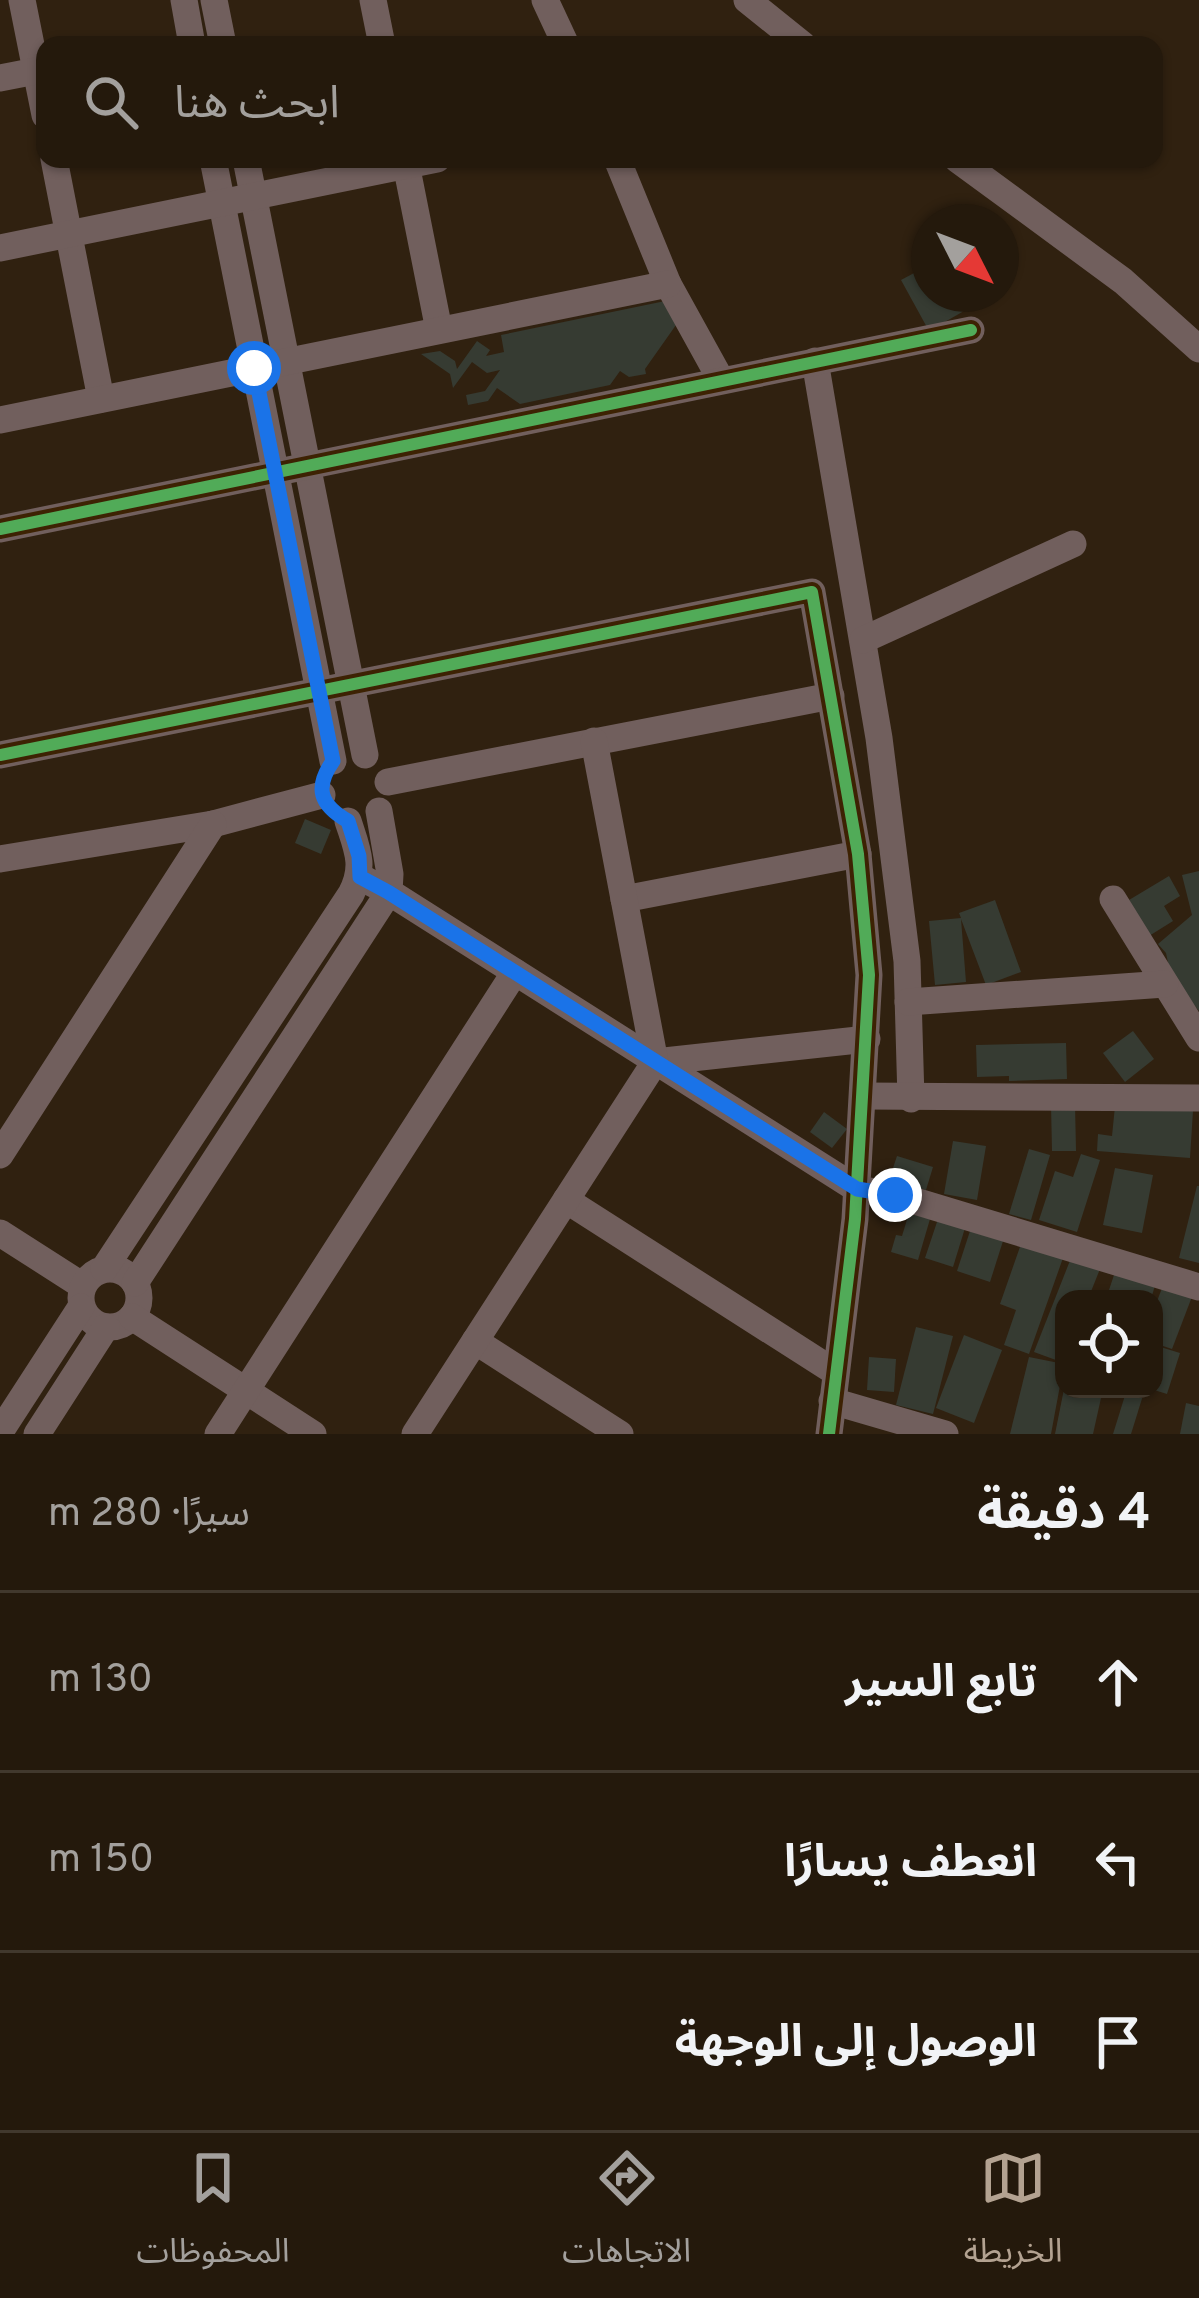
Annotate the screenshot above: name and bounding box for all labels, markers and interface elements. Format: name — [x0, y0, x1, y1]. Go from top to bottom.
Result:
search box — [36, 36, 1163, 168]
icon: search — [78, 69, 144, 135]
text: ابحث هنا — [174, 77, 340, 134]
north arrow — [911, 204, 1019, 312]
route start — [227, 341, 281, 395]
route end — [868, 1168, 922, 1222]
map controls — [1055, 1290, 1163, 1398]
button: locate — [1055, 1290, 1163, 1398]
text: 4 دقيقة — [977, 1483, 1151, 1548]
text: سيرًا · 280 m — [48, 1491, 250, 1540]
icon: ahead — [1085, 1649, 1151, 1715]
text: تابع السير — [845, 1656, 1037, 1713]
text: 130 m — [48, 1657, 153, 1706]
icon: left — [1085, 1829, 1151, 1895]
text: انعطف يسارًا — [784, 1836, 1037, 1893]
text: 150 m — [48, 1837, 154, 1886]
icon: arrive — [1085, 2009, 1151, 2075]
text: الوصول إلى الوجهة — [675, 2016, 1037, 2073]
tab: المحفوظات — [136, 2145, 290, 2286]
tab: الاتجاهات — [562, 2145, 691, 2286]
tab: الخريطة — [964, 2145, 1063, 2286]

